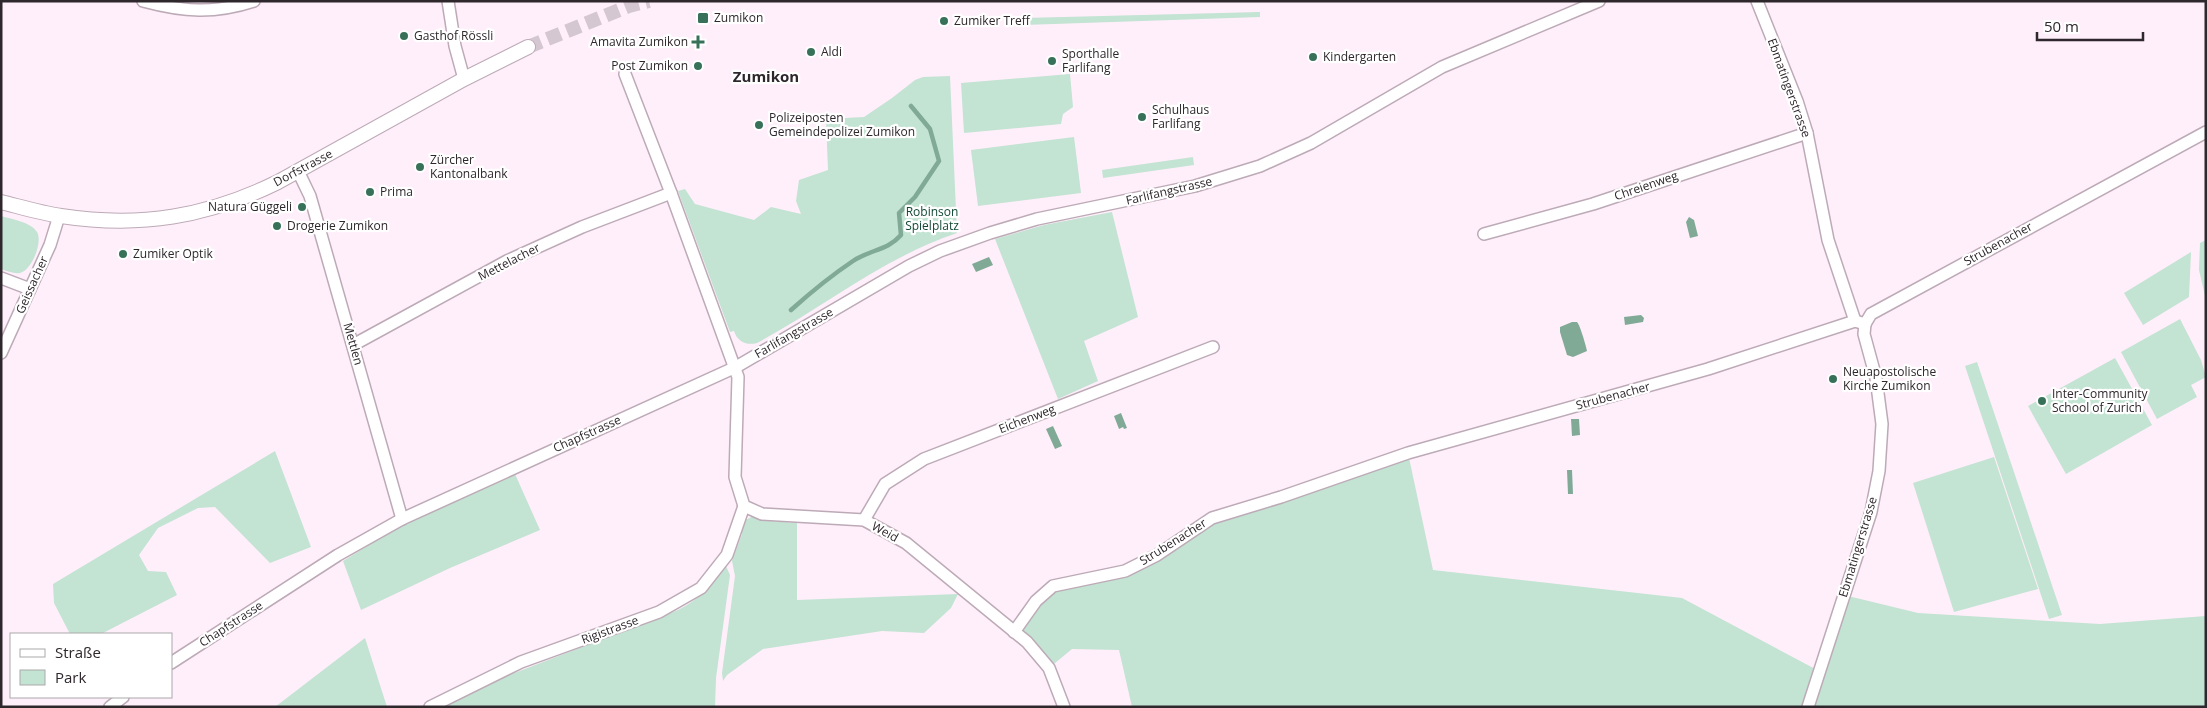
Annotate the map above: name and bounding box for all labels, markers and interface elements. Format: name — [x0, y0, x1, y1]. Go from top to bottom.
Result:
place label: Zumikon — [714, 9, 763, 26]
scale bar — [2037, 10, 2143, 42]
marker: Zumikon — [696, 11, 710, 25]
place label: Zumiker Treff — [954, 12, 1031, 29]
marker: Zumiker Treff — [938, 15, 950, 27]
text: 50 m — [2044, 16, 2079, 36]
place label: Gasthof Rössli — [414, 27, 493, 44]
marker: Gasthof Rössli — [398, 30, 410, 42]
place label: Amavita Zumikon — [590, 33, 688, 50]
marker: Amavita Zumikon — [692, 36, 704, 48]
street label: Ebmatingerstrasse — [1764, 36, 1815, 140]
place label: Aldi — [821, 43, 842, 60]
place label: Sporthalle Farlifang — [1062, 45, 1119, 76]
marker: Aldi — [805, 46, 817, 58]
place label: Kindergarten — [1323, 48, 1396, 65]
marker: Kindergarten — [1307, 51, 1319, 63]
marker: Sporthalle Farlifang — [1046, 55, 1058, 67]
place label: Post Zumikon — [611, 57, 688, 74]
marker: Post Zumikon — [692, 60, 704, 72]
district label: Zumikon — [733, 66, 799, 86]
place label: Schulhaus Farlifang — [1152, 101, 1209, 132]
place label: Polizeiposten Gemeindepolizei Zumikon — [769, 109, 915, 140]
marker: Schulhaus Farlifang — [1136, 111, 1148, 123]
marker: Polizeiposten Gemeindepolizei Zumikon — [753, 119, 765, 131]
street label: Dorfstrasse — [270, 145, 336, 190]
place label: Zürcher Kantonalbank — [430, 151, 508, 182]
marker: Zürcher Kantonalbank — [414, 161, 426, 173]
street label: Chreienweg — [1612, 167, 1680, 204]
street label: Farlifangstrasse — [1124, 172, 1214, 209]
place label: Prima — [380, 183, 413, 200]
marker: Prima — [364, 186, 376, 198]
place label: Natura Güggeli — [208, 198, 292, 215]
marker: Natura Güggeli — [296, 201, 308, 213]
park label: Robinson Spielplatz — [905, 203, 959, 234]
place label: Drogerie Zumikon — [287, 217, 388, 234]
street label: Strubenacher — [1960, 218, 2035, 269]
marker: Drogerie Zumikon — [271, 220, 283, 232]
street label: Mettelacher — [475, 239, 543, 284]
place label: Zumiker Optik — [133, 245, 213, 262]
marker: Zumiker Optik — [117, 248, 129, 260]
street label: Geissacher — [11, 253, 52, 316]
street label: Farlifangstrasse — [751, 303, 836, 362]
street label: Mettlen — [339, 321, 368, 367]
place label: Neuapostolische Kirche Zumikon — [1843, 363, 1936, 394]
marker: Neuapostolische Kirche Zumikon — [1827, 373, 1839, 385]
street label: Strubenacher — [1574, 377, 1652, 414]
place label: Inter-Community School of Zurich — [2052, 385, 2149, 416]
marker: Inter-Community School of Zurich — [2036, 395, 2048, 407]
street label: Eichenweg — [996, 400, 1058, 437]
street label: Chapfstrasse — [550, 411, 624, 456]
street label: Ebmatingerstrasse — [1834, 494, 1881, 599]
street label: Strubenacher — [1136, 514, 1210, 569]
street label: Weid — [869, 517, 902, 546]
street label: Chapfstrasse — [196, 597, 266, 651]
street label: Rigistrasse — [579, 611, 641, 648]
legend — [10, 633, 172, 698]
text: Straße — [55, 642, 101, 662]
text: Park — [55, 667, 86, 687]

